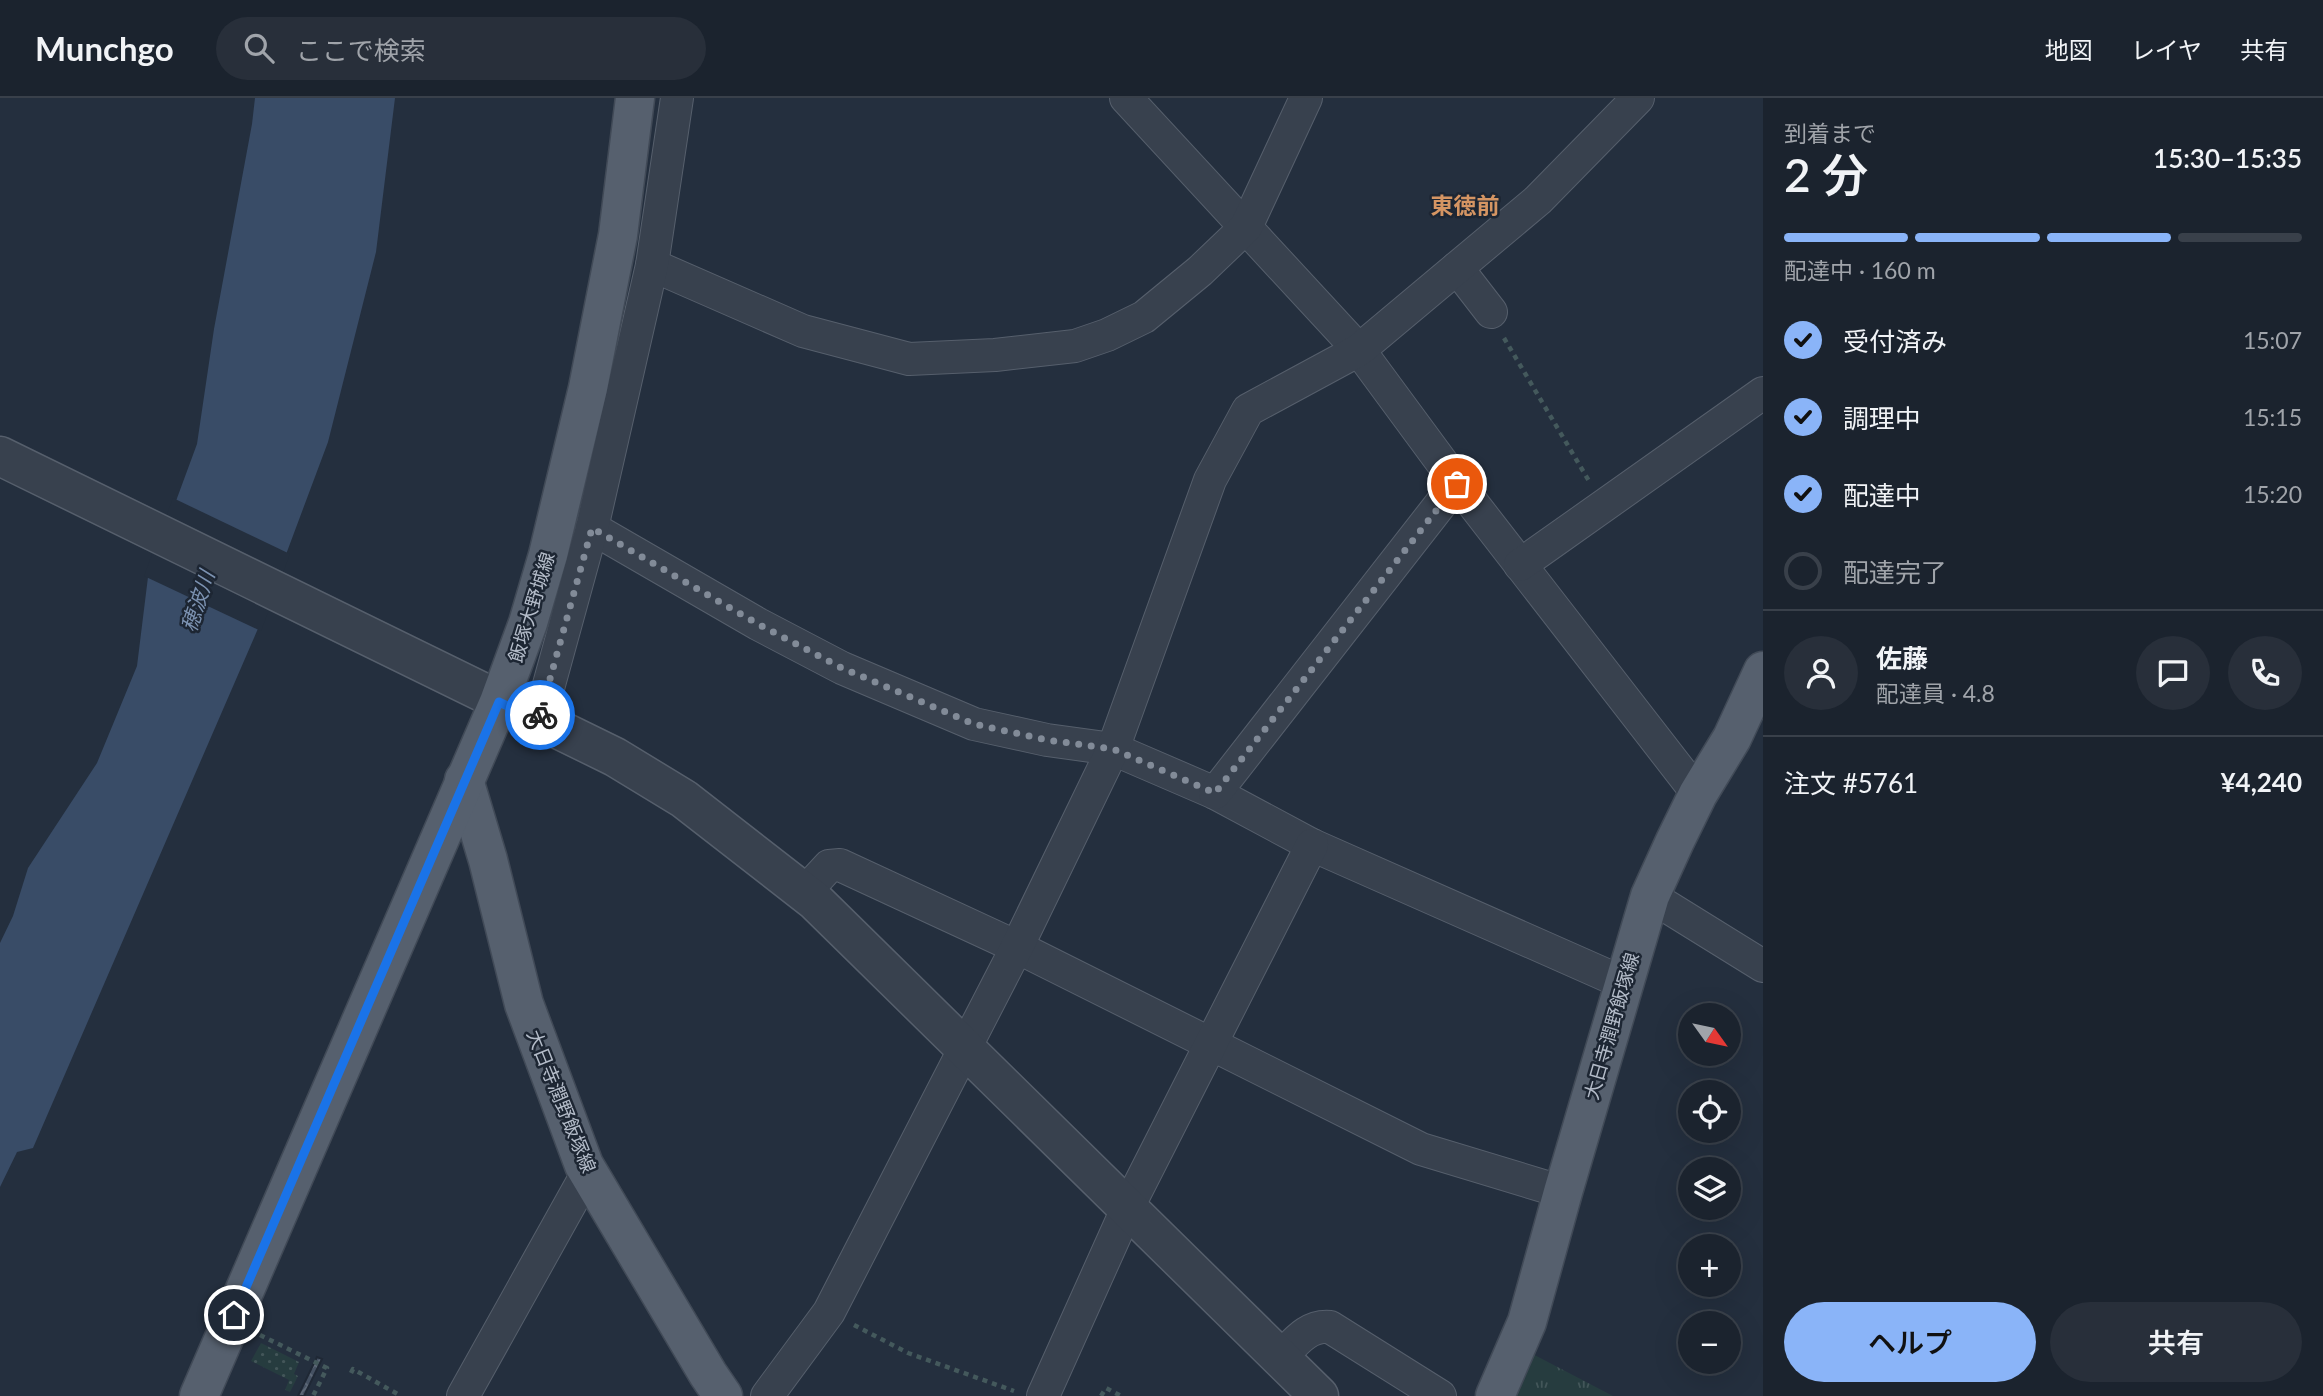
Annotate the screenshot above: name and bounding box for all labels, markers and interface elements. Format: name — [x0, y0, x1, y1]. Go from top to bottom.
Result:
search box — [216, 17, 706, 80]
text: Munchgo — [35, 28, 174, 68]
icon: search — [240, 29, 278, 67]
text: ここで検索 — [296, 34, 426, 66]
text: 地図 — [2045, 35, 2093, 64]
text: レイヤ — [2131, 35, 2202, 64]
text: 共有 — [2240, 35, 2288, 64]
text: 到着まで — [1784, 119, 1876, 147]
text: 15:30–15:35 — [2153, 142, 2302, 174]
text: 2 分 — [1784, 147, 1868, 202]
district label: 東徳前 — [1431, 191, 1500, 219]
text: 配達中 · 160 m — [1784, 256, 1936, 284]
icon: check — [1784, 321, 1822, 359]
text: 受付済み — [1843, 325, 1947, 357]
text: 15:07 — [2243, 326, 2302, 354]
icon: check — [1784, 398, 1822, 436]
text: 調理中 — [1843, 402, 1921, 434]
text: 15:15 — [2243, 403, 2302, 431]
pin — [1427, 454, 1487, 514]
icon: bag — [1438, 465, 1476, 503]
icon: check — [1784, 475, 1822, 513]
text: 配達中 — [1843, 479, 1921, 511]
text: 15:20 — [2243, 480, 2302, 508]
street label: 飯塚大野城線 — [503, 549, 559, 665]
text: 配達完了 — [1843, 556, 1947, 588]
water label: 穂波川 — [175, 565, 219, 635]
button: person — [1784, 636, 1858, 710]
button: chat — [2136, 636, 2210, 710]
button: phone — [2228, 636, 2302, 710]
text: 佐藤 — [1876, 642, 1928, 674]
text: 配達員 · 4.8 — [1876, 679, 1995, 707]
courier — [505, 680, 575, 750]
icon: bike — [521, 696, 559, 734]
text: ¥4,240 — [2221, 766, 2302, 798]
text: 注文 #5761 — [1784, 767, 1918, 799]
street label: 大日寺潤野飯塚線 — [1579, 950, 1643, 1102]
north arrow — [1678, 1003, 1741, 1066]
map controls — [1678, 1003, 1741, 1374]
street label: 大日寺潤野飯塚線 — [523, 1026, 601, 1176]
button: locate — [1678, 1080, 1741, 1143]
button: layers — [1678, 1157, 1741, 1220]
button: + — [1678, 1234, 1741, 1297]
pin — [204, 1285, 264, 1345]
icon: home — [215, 1296, 253, 1334]
button: ヘルプ — [1784, 1302, 2036, 1382]
button: 共有 — [2050, 1302, 2302, 1382]
button: − — [1678, 1311, 1741, 1374]

